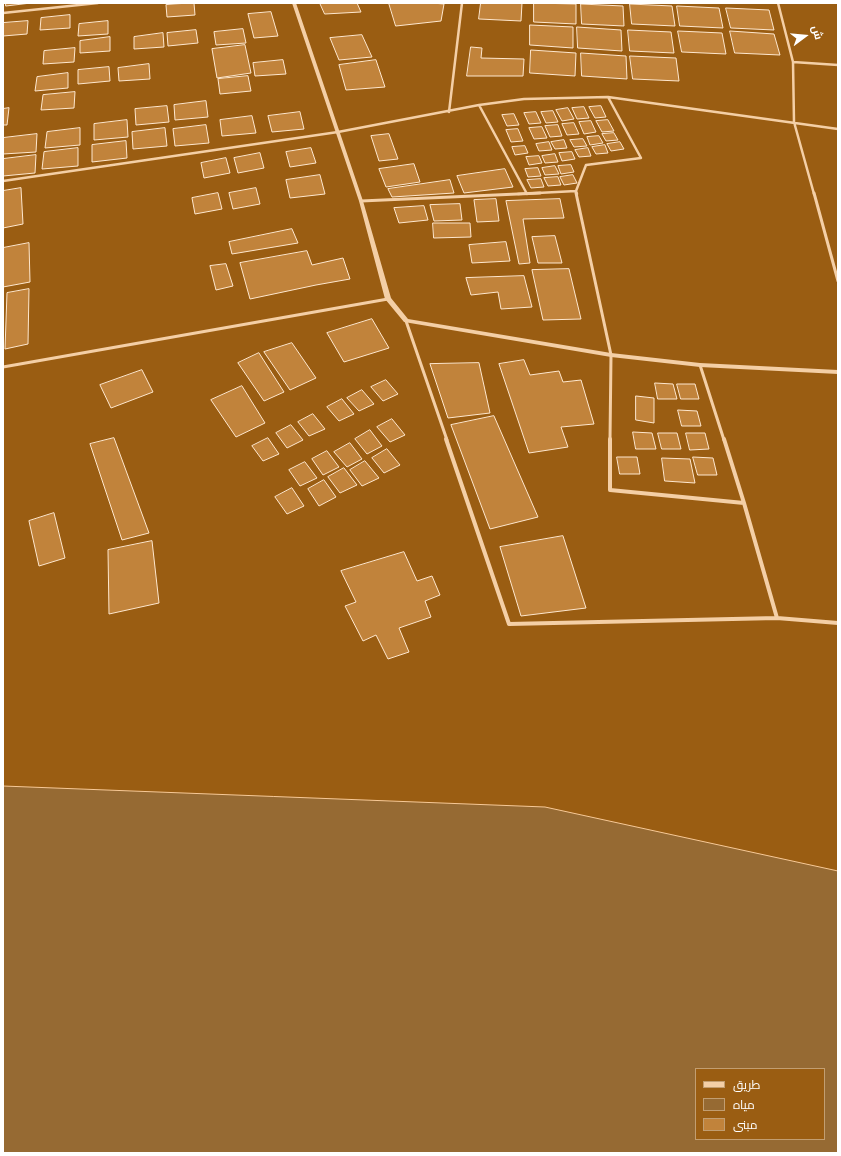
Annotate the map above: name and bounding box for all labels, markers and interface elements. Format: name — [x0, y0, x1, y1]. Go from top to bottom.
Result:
north arrow — [785, 16, 825, 56]
text: ش — [810, 24, 824, 41]
legend — [695, 1068, 825, 1140]
text: طريق — [733, 1079, 760, 1091]
text: مياه — [733, 1099, 755, 1111]
text: مبنى — [733, 1119, 758, 1131]

